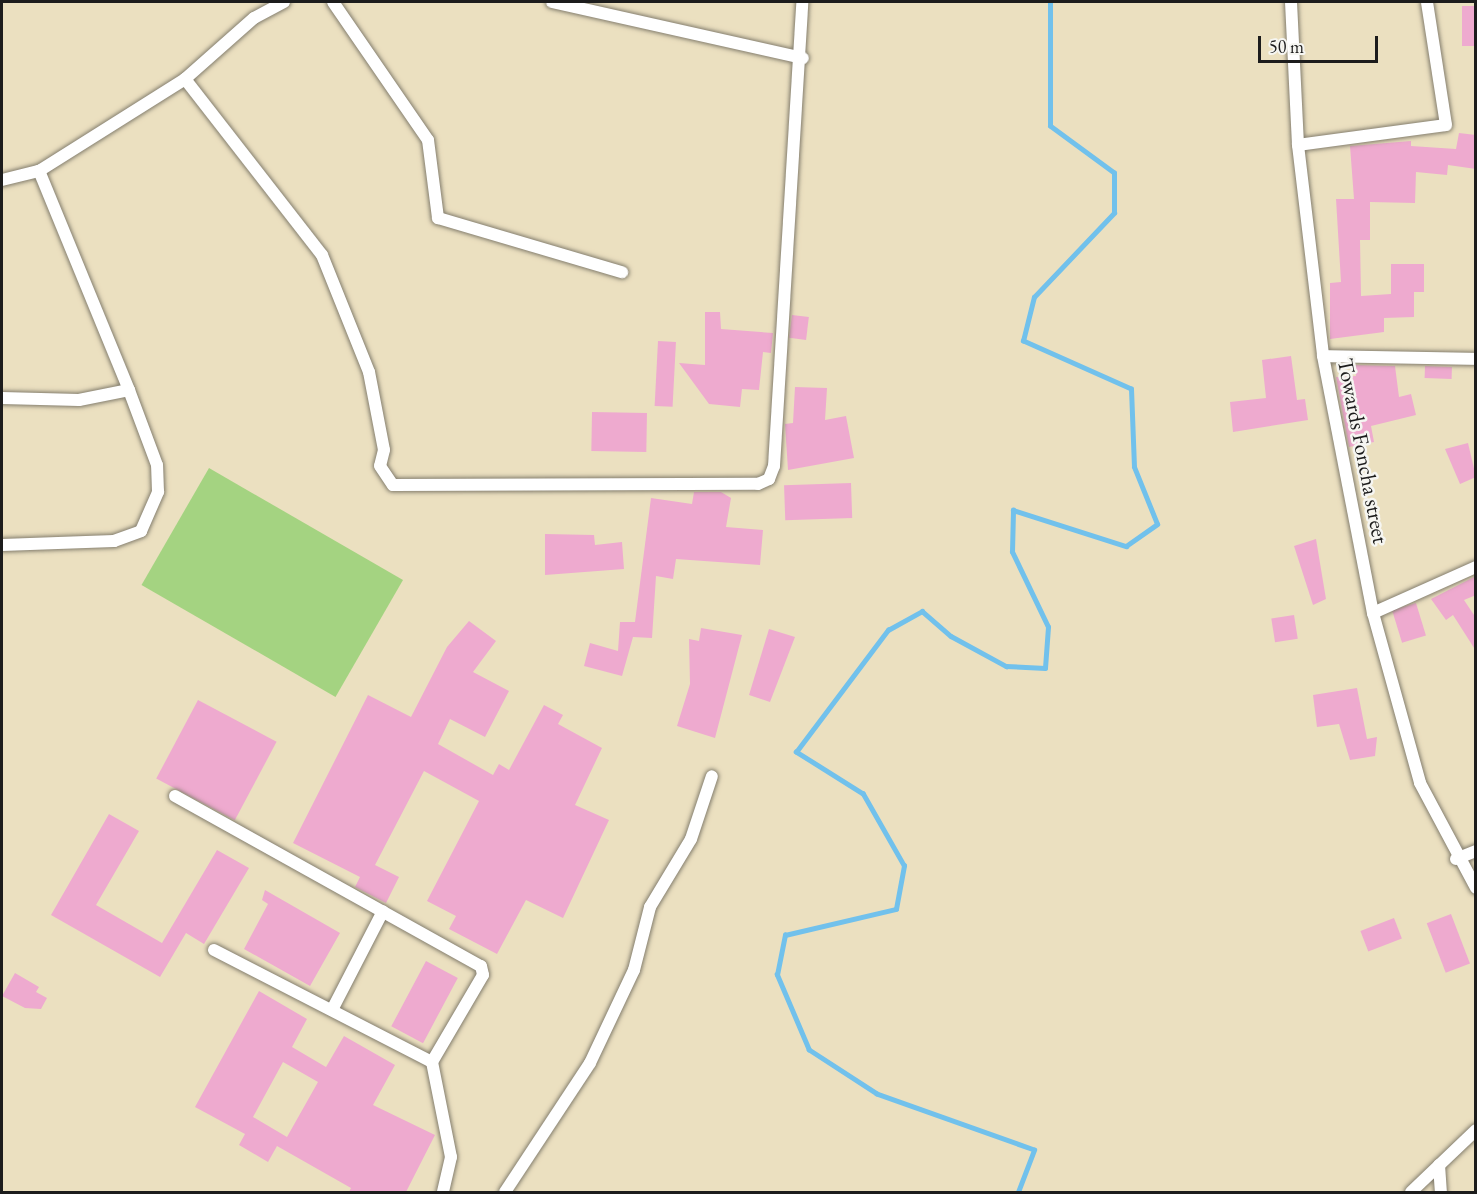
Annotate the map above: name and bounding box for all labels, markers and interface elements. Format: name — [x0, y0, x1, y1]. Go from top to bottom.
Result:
scale bar — [1261, 24, 1381, 62]
text: 50 m — [1269, 35, 1304, 58]
street label: Towards Foncha street — [1332, 356, 1394, 546]

